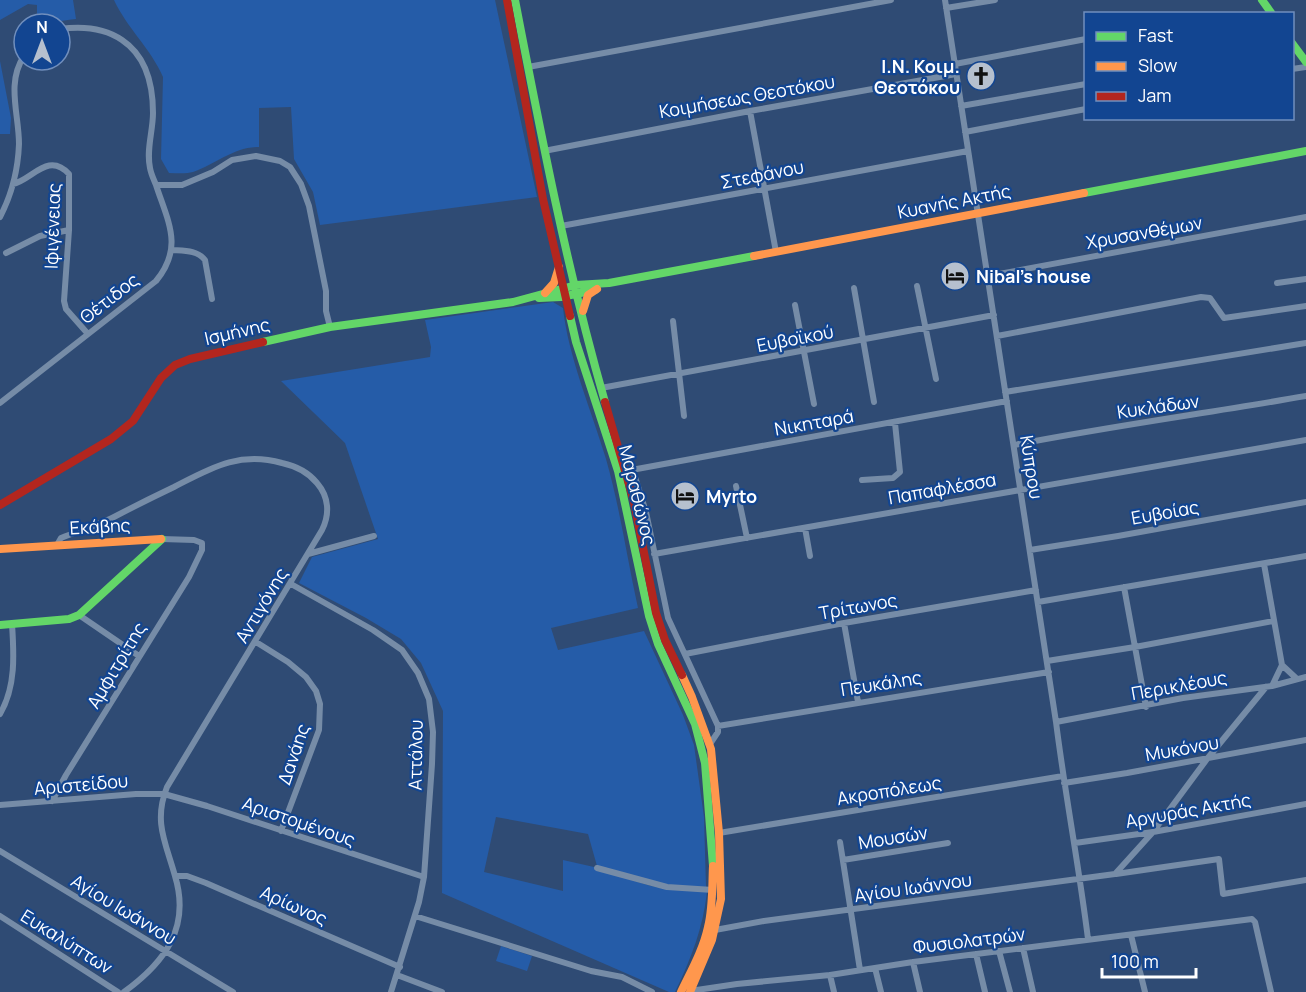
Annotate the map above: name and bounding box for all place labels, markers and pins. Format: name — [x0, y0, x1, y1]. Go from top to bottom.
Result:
place label: Ι.Ν. Κοιμ. Θεοτόκου — [874, 54, 960, 99]
church icon: Ι.Ν. Κοιμ. Θεοτόκου — [965, 60, 997, 92]
hotel icon: Nibal's house — [939, 260, 971, 292]
place label: Nibal's house — [976, 264, 1091, 288]
hotel icon: Myrto — [669, 480, 701, 512]
place label: Myrto — [706, 484, 757, 508]

